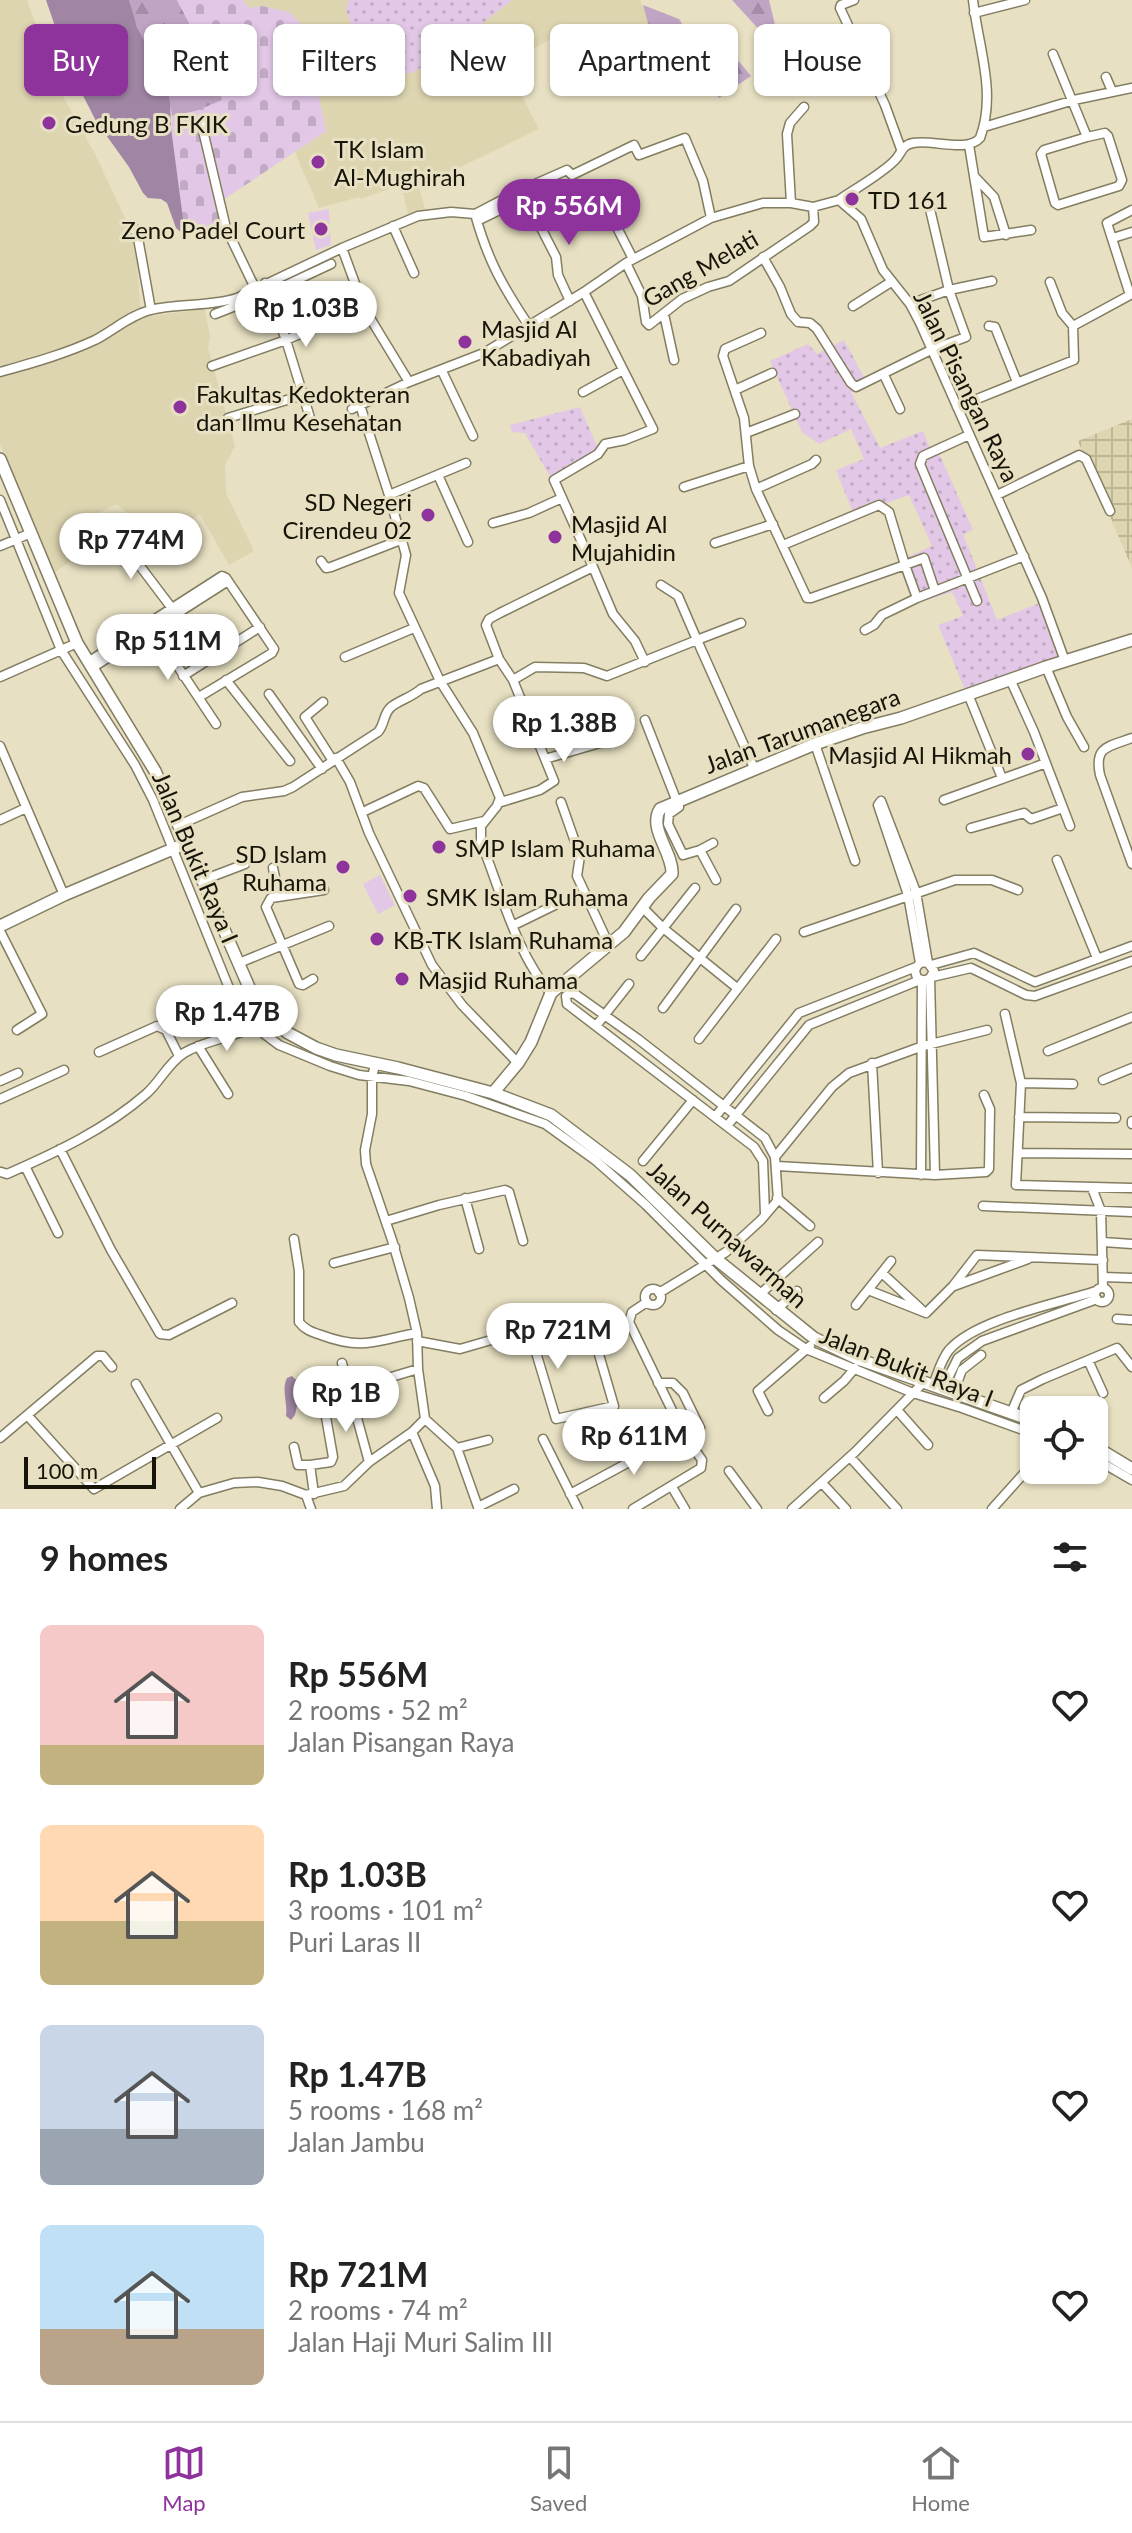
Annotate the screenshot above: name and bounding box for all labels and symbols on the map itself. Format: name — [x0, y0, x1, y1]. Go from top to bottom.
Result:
place label: Gedung B FKIK — [65, 109, 228, 138]
marker: Gedung B FKIK — [40, 114, 58, 132]
place label: TK Islam Al-Mughirah — [334, 134, 466, 191]
marker: TK Islam Al-Mughirah — [309, 153, 327, 171]
pin: Rp 556M — [495, 179, 643, 247]
place label: TD 161 — [868, 185, 948, 214]
marker: TD 161 — [843, 190, 861, 208]
place label: Zeno Padel Court — [121, 215, 305, 244]
marker: Zeno Padel Court — [312, 220, 330, 238]
street label: Gang Melati — [637, 223, 763, 313]
pin: Rp 1.03B — [223, 281, 389, 349]
street label: Jalan Pisangan Raya — [908, 286, 1026, 486]
place label: Masjid Al Kabadiyah — [481, 314, 591, 371]
marker: Masjid Al Kabadiyah — [456, 333, 474, 351]
place label: Fakultas Kedokteran dan Ilmu Kesehatan — [196, 379, 410, 436]
marker: Fakultas Kedokteran dan Ilmu Kesehatan — [171, 398, 189, 416]
place label: SD Negeri Cirendeu 02 — [282, 487, 412, 544]
marker: SD Negeri Cirendeu 02 — [419, 506, 437, 524]
place label: Masjid Al Mujahidin — [571, 509, 676, 566]
pin: Rp 774M — [57, 513, 205, 581]
marker: Masjid Al Mujahidin — [546, 528, 564, 546]
pin: Rp 511M — [94, 614, 242, 682]
street label: Jalan Tarumanegara — [700, 681, 904, 779]
pin: Rp 1.38B — [481, 696, 647, 764]
place label: Masjid Al Hikmah — [828, 740, 1012, 769]
marker: Masjid Al Hikmah — [1019, 745, 1037, 763]
street label: Jalan Bukit Raya I — [147, 767, 245, 947]
place label: SMP Islam Ruhama — [455, 833, 655, 862]
marker: SMP Islam Ruhama — [430, 838, 448, 856]
place label: SD Islam Ruhama — [235, 839, 327, 896]
marker: SD Islam Ruhama — [334, 858, 352, 876]
place label: SMK Islam Ruhama — [426, 882, 629, 911]
marker: SMK Islam Ruhama — [401, 887, 419, 905]
place label: KB-TK Islam Ruhama — [393, 925, 613, 954]
marker: KB-TK Islam Ruhama — [368, 930, 386, 948]
place label: Masjid Ruhama — [418, 965, 578, 994]
marker: Masjid Ruhama — [393, 970, 411, 988]
pin: Rp 1.47B — [144, 985, 310, 1053]
street label: Jalan Purnawarman — [642, 1155, 814, 1313]
pin: Rp 721M — [484, 1303, 632, 1371]
street label: Jalan Bukit Raya I — [816, 1320, 998, 1412]
pin: Rp 1B — [290, 1366, 402, 1434]
pin: Rp 611M — [560, 1409, 708, 1477]
scale bar — [24, 1453, 156, 1489]

